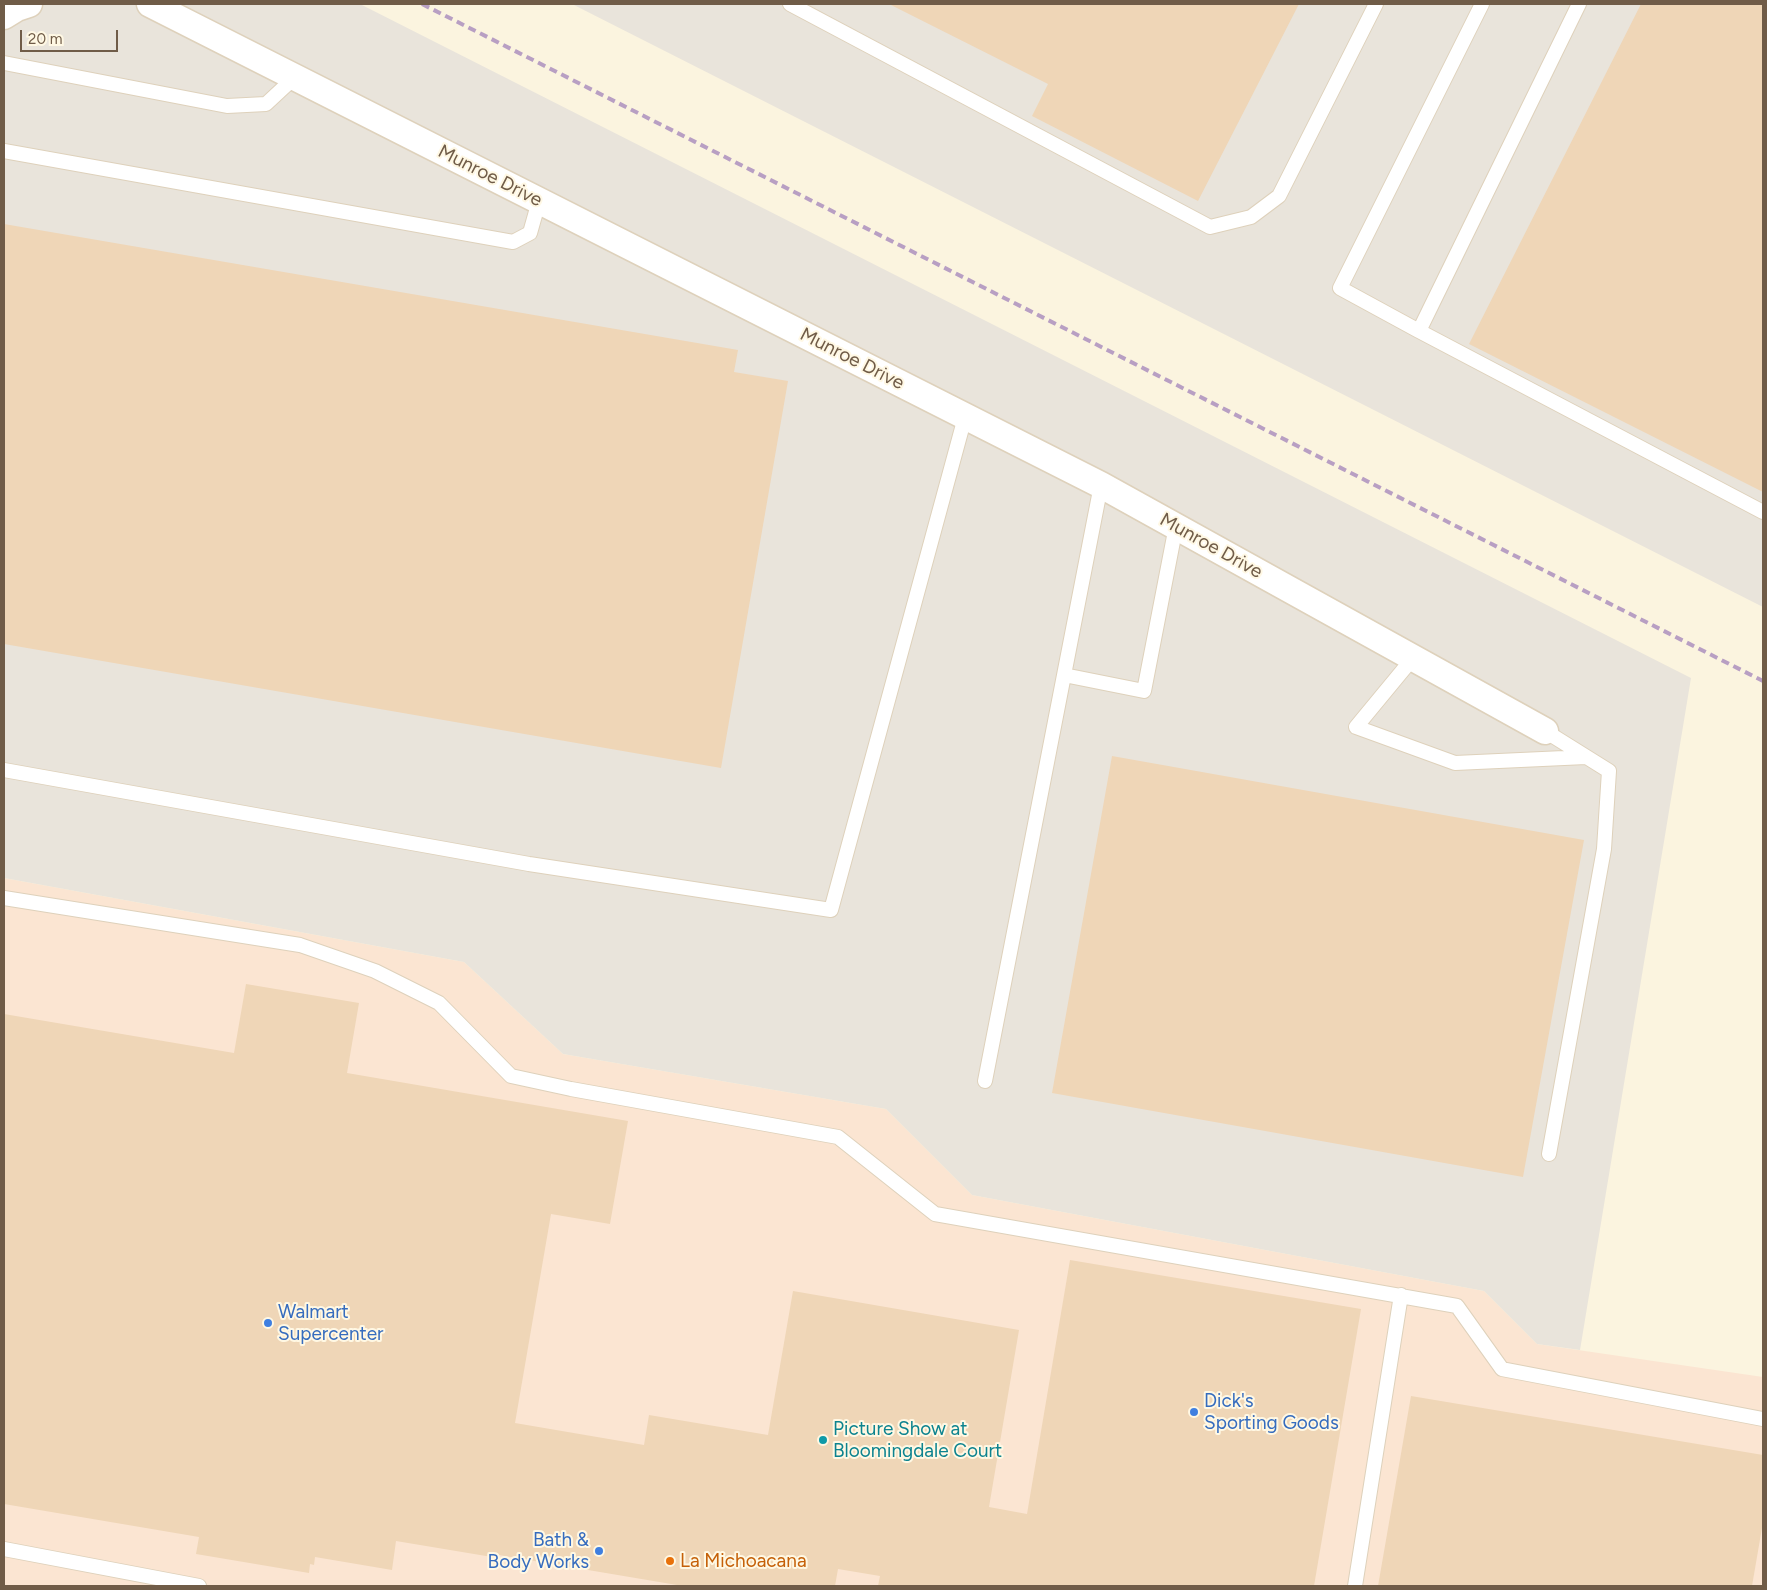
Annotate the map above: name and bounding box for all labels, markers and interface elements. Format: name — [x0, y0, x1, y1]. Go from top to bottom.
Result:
scale bar — [22, 20, 120, 52]
text: 20 m — [28, 30, 62, 48]
street label: Munroe Drive — [434, 140, 546, 212]
street label: Munroe Drive — [796, 323, 908, 395]
street label: Munroe Drive — [1156, 508, 1266, 584]
place label: Walmart Supercenter — [278, 1301, 383, 1345]
marker: Walmart Supercenter — [262, 1317, 274, 1329]
place label: Dick's Sporting Goods — [1204, 1390, 1339, 1434]
marker: Dick's Sporting Goods — [1188, 1406, 1200, 1418]
place label: Picture Show at Bloomingdale Court — [833, 1418, 1002, 1462]
marker: Picture Show at Bloomingdale Court — [817, 1434, 829, 1446]
place label: Bath & Body Works — [488, 1529, 589, 1573]
marker: Bath & Body Works — [593, 1545, 605, 1557]
place label: La Michoacana — [680, 1550, 807, 1572]
marker: La Michoacana — [664, 1555, 676, 1567]

